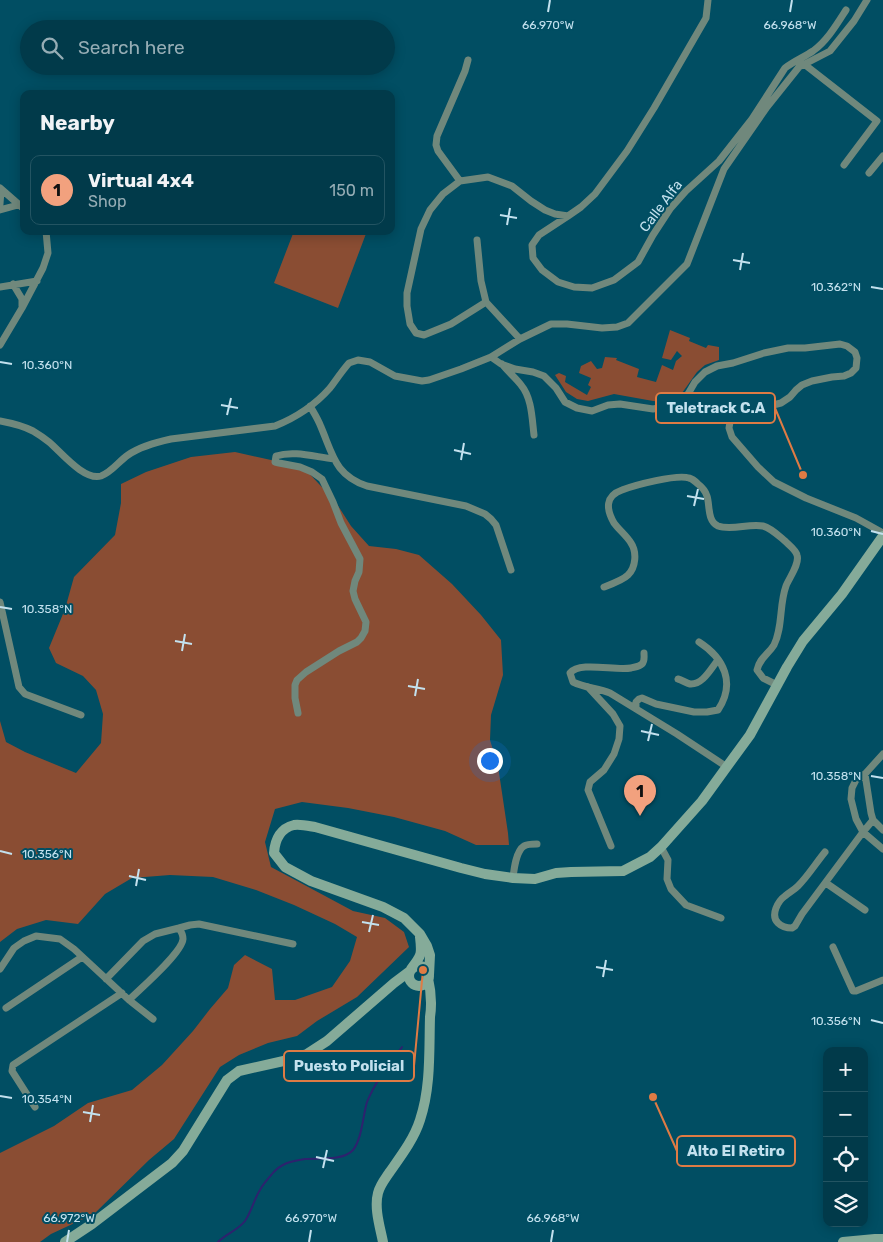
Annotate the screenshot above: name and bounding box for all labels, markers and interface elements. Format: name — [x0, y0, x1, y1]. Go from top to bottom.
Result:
text: 66.970°W — [522, 18, 574, 32]
text: 66.968°W — [763, 18, 817, 32]
search box — [20, 20, 395, 75]
icon: search — [38, 34, 66, 62]
text: Search here — [78, 36, 185, 59]
text: Nearby — [40, 110, 115, 135]
text: Virtual 4x4 — [88, 169, 194, 192]
street label: Calle Alfa — [636, 177, 686, 235]
text: 1 — [53, 181, 61, 200]
text: 150 m — [329, 181, 374, 200]
text: Shop — [88, 192, 126, 211]
text: 10.362°N — [811, 280, 861, 294]
text: 10.360°N — [22, 358, 72, 372]
callout: Teletrack C.A — [656, 393, 775, 423]
text: Teletrack C.A — [667, 399, 766, 417]
text: 10.360°N — [811, 525, 861, 539]
text: 10.358°N — [22, 602, 72, 616]
your location — [477, 748, 503, 774]
text: 10.358°N — [811, 769, 861, 783]
pin: 1 — [624, 775, 656, 816]
text: 10.356°N — [22, 847, 72, 861]
text: 10.356°N — [811, 1014, 861, 1028]
map controls — [823, 1047, 868, 1227]
button: + — [823, 1047, 868, 1092]
callout: Puesto Policial — [284, 1051, 414, 1081]
text: Puesto Policial — [294, 1057, 404, 1075]
text: 10.354°N — [22, 1092, 72, 1106]
button: − — [823, 1092, 868, 1137]
callout: Alto El Retiro — [677, 1136, 795, 1166]
button: locate — [823, 1137, 868, 1182]
text: Alto El Retiro — [687, 1142, 785, 1160]
button: layers — [823, 1182, 868, 1227]
text: 66.972°W — [43, 1211, 95, 1225]
text: 66.970°W — [285, 1211, 337, 1225]
text: 66.968°W — [526, 1211, 580, 1225]

